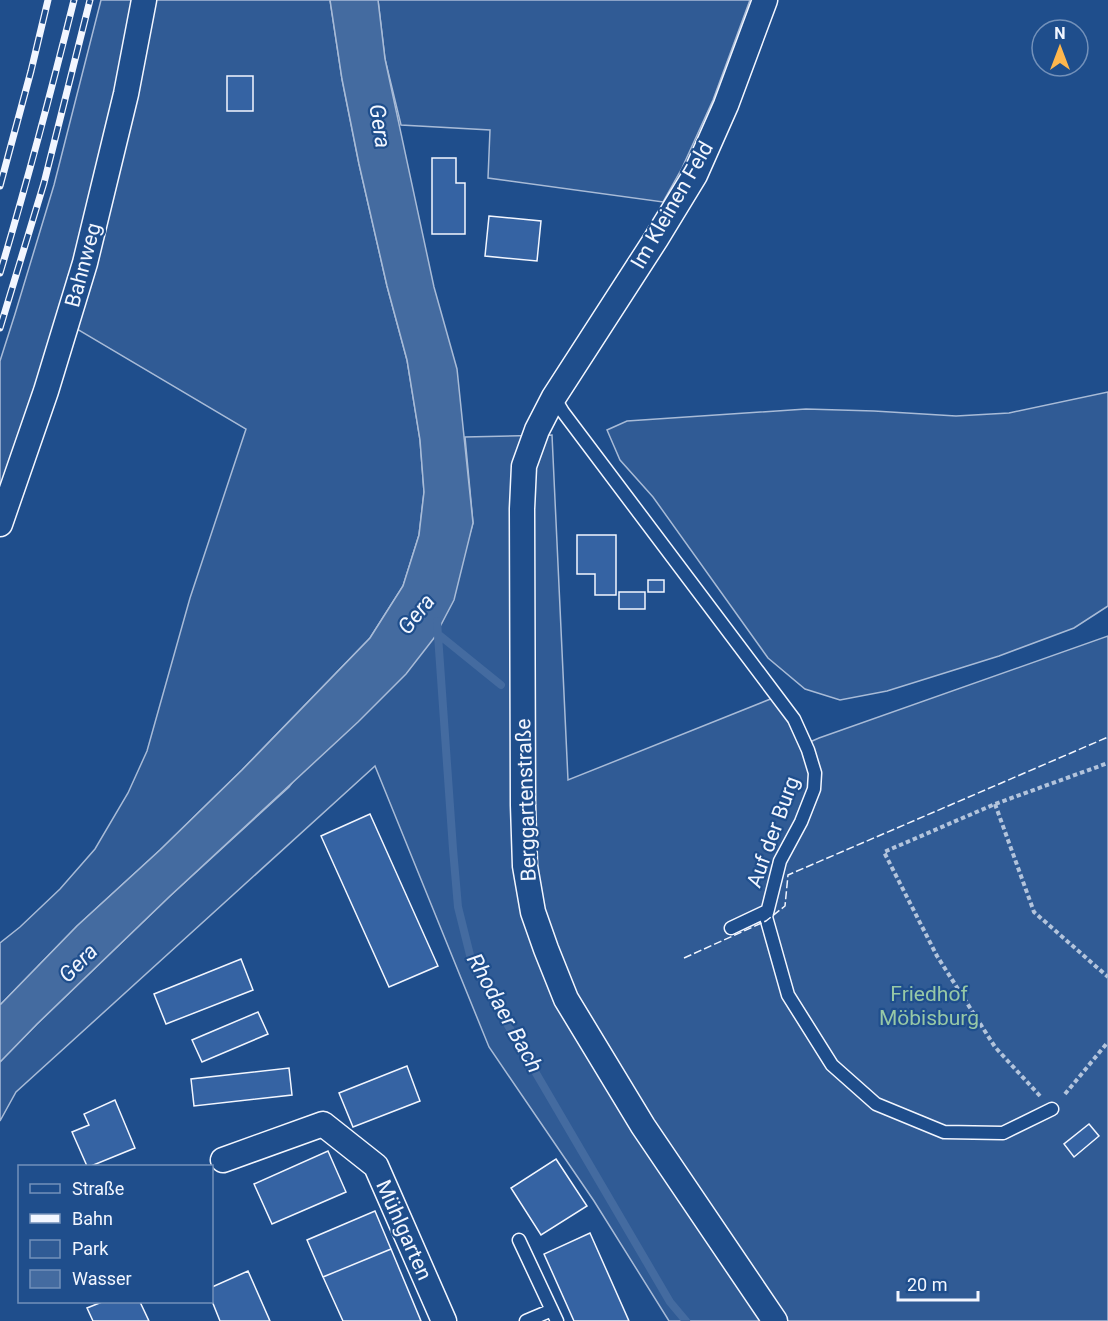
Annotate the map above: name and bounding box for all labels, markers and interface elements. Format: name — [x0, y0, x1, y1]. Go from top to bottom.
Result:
north arrow — [1030, 18, 1090, 78]
text: N — [1054, 24, 1066, 43]
water label: Gera — [364, 102, 396, 150]
street label: Im Kleinen Feld — [626, 137, 718, 273]
street label: Bahnweg — [60, 220, 106, 310]
water label: Gera — [392, 589, 440, 639]
street label: Berggartenstraße — [511, 718, 541, 882]
street label: Auf der Burg — [742, 773, 804, 891]
water label: Gera — [54, 939, 102, 987]
water label: Rhodaer Bach — [462, 949, 548, 1077]
park label: Friedhof Möbisburg — [879, 982, 979, 1030]
legend — [18, 1165, 213, 1303]
street label: Mühlgarten — [371, 1176, 437, 1284]
text: Straße — [72, 1178, 124, 1199]
text: Bahn — [72, 1208, 113, 1229]
text: Park — [72, 1238, 109, 1259]
scale bar — [898, 1264, 978, 1302]
text: Wasser — [72, 1268, 132, 1289]
text: 20 m — [907, 1274, 947, 1295]

